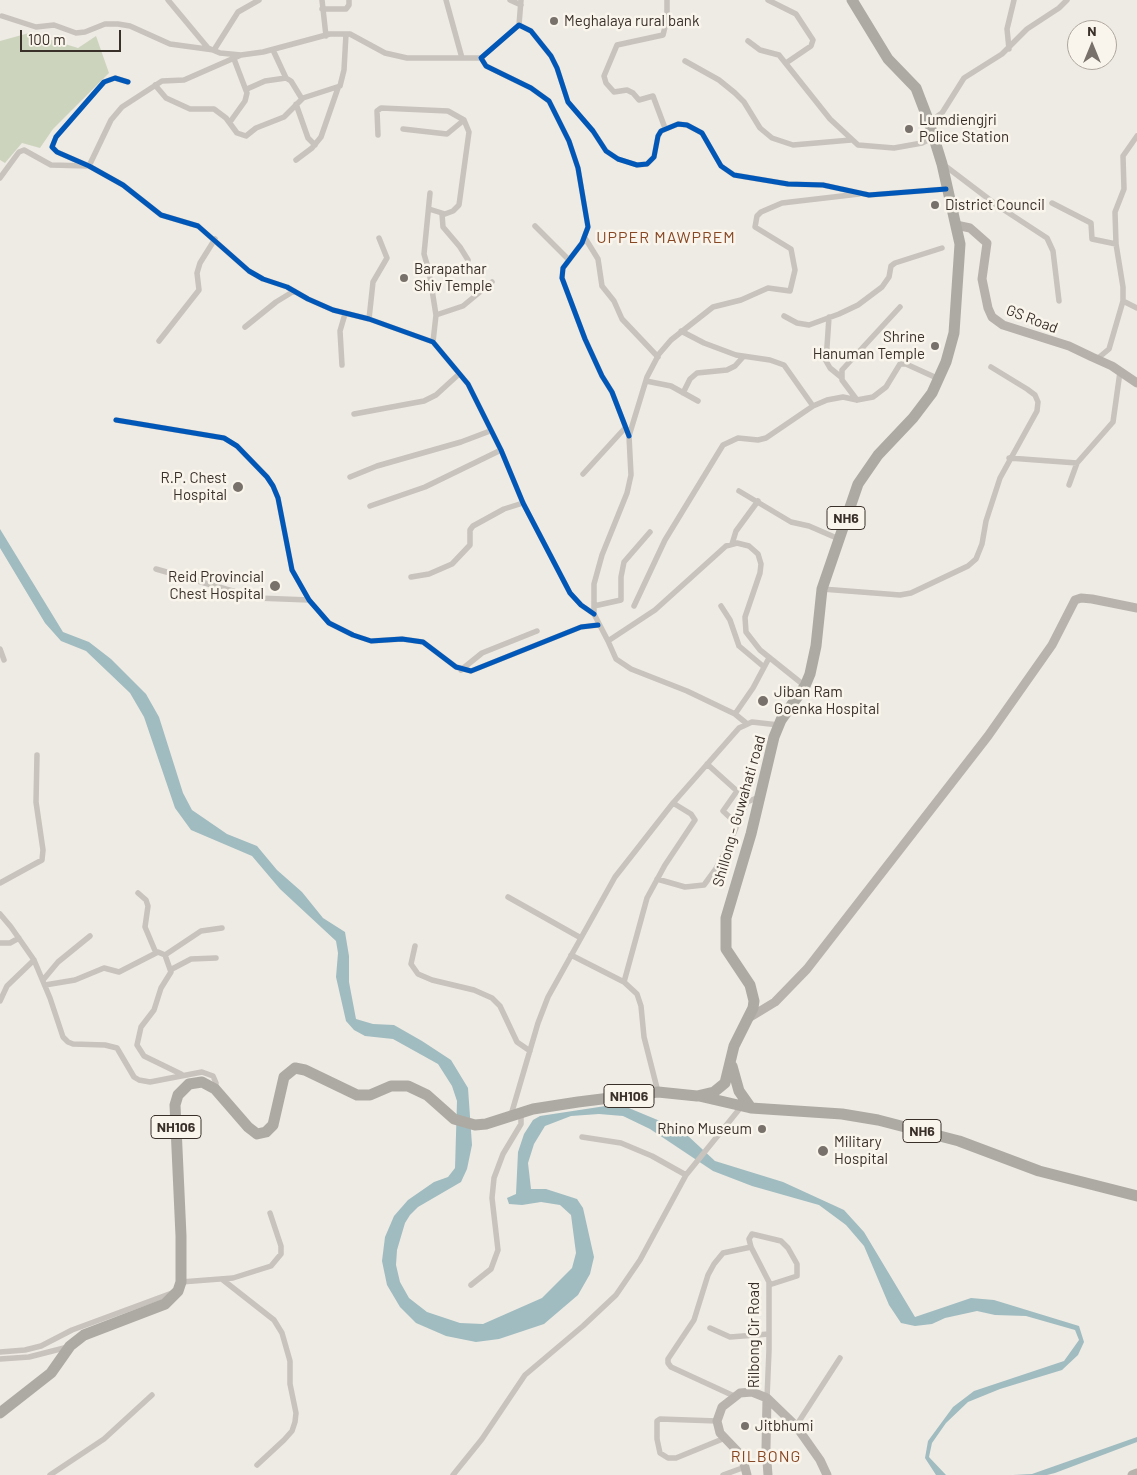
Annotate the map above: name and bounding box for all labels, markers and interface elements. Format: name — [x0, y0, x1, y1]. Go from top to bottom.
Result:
place label: Meghalaya rural bank — [564, 12, 699, 30]
marker: Meghalaya rural bank — [548, 15, 560, 27]
scale bar — [22, 20, 124, 52]
north arrow — [1067, 20, 1117, 70]
text: N — [1087, 22, 1097, 39]
text: 100 m — [28, 30, 66, 48]
place label: Lumdiengjri Police Station — [919, 111, 1009, 146]
marker: Lumdiengjri Police Station — [903, 123, 915, 135]
place label: District Council — [945, 196, 1045, 214]
marker: District Council — [929, 199, 941, 211]
district label: UPPER MAWPREM — [595, 228, 737, 248]
place label: Barapathar Shiv Temple — [414, 260, 492, 295]
marker: Barapathar Shiv Temple — [398, 272, 410, 284]
street label: GS Road — [1004, 301, 1060, 337]
place label: Shrine Hanuman Temple — [813, 328, 925, 363]
marker: Shrine Hanuman Temple — [929, 340, 941, 352]
place label: R.P. Chest Hospital — [161, 469, 227, 504]
marker: R.P. Chest Hospital — [231, 480, 245, 494]
road number: NH6 — [827, 506, 865, 530]
place label: Reid Provincial Chest Hospital — [168, 568, 264, 603]
marker: Reid Provincial Chest Hospital — [268, 579, 282, 593]
place label: Jiban Ram Goenka Hospital — [774, 683, 879, 718]
marker: Jiban Ram Goenka Hospital — [756, 694, 770, 708]
street label: Shillong - Guwahati road — [709, 733, 769, 889]
road number: NH106 — [604, 1084, 654, 1108]
road number: NH106 — [151, 1116, 201, 1138]
place label: Rhino Museum — [657, 1120, 752, 1138]
road number: NH6 — [903, 1120, 941, 1142]
marker: Rhino Museum — [756, 1123, 768, 1135]
place label: Military Hospital — [834, 1133, 888, 1168]
marker: Military Hospital — [816, 1144, 830, 1158]
street label: Rilbong Cir Road — [745, 1282, 763, 1388]
place label: Jitbhumi — [755, 1417, 813, 1435]
marker: Jitbhumi — [739, 1420, 751, 1432]
district label: RILBONG — [730, 1447, 802, 1467]

